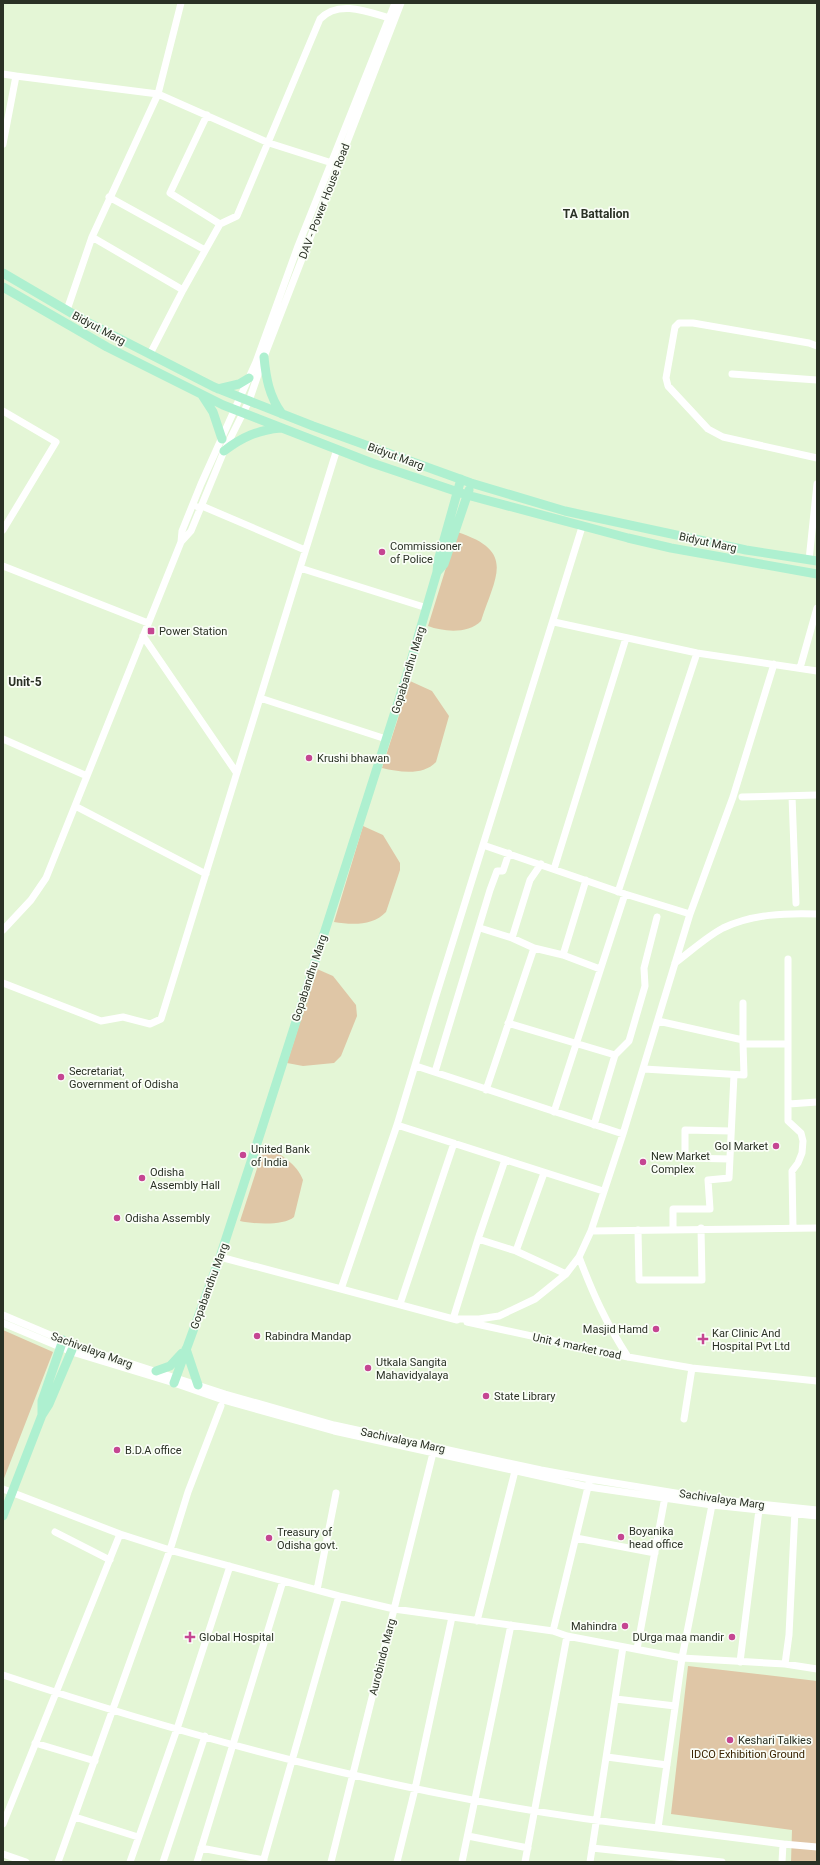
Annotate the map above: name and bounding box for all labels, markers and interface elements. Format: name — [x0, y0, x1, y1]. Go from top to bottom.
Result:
street label: DAV - Power House Road — [296, 142, 353, 261]
district label: TA Battalion — [563, 207, 629, 221]
street label: Bidyut Marg — [70, 309, 128, 348]
street label: Bidyut Marg — [366, 440, 426, 473]
street label: Bidyut Marg — [678, 530, 738, 555]
place label: Commissioner of Police — [390, 540, 462, 566]
marker: Commissioner of Police — [377, 547, 387, 557]
place label: Power Station — [159, 625, 227, 638]
street label: Gopabandhu Marg — [389, 625, 428, 715]
marker: Power Station — [146, 626, 156, 636]
district label: Unit-5 — [8, 675, 42, 689]
place label: Krushi bhawan — [317, 752, 389, 765]
marker: Krushi bhawan — [304, 753, 314, 763]
street label: Gopabandhu Marg — [289, 933, 330, 1023]
place label: Secretariat, Government of Odisha — [69, 1065, 178, 1091]
marker: Secretariat, Government of Odisha — [56, 1072, 66, 1082]
place label: Gol Market — [715, 1140, 768, 1153]
marker: Gol Market — [771, 1141, 781, 1151]
place label: United Bank of India — [251, 1143, 310, 1169]
marker: United Bank of India — [238, 1150, 248, 1160]
place label: New Market Complex — [651, 1150, 710, 1176]
marker: New Market Complex — [638, 1157, 648, 1167]
place label: Odisha Assembly Hall — [150, 1166, 220, 1192]
marker: Odisha Assembly Hall — [137, 1173, 147, 1183]
place label: Odisha Assembly — [125, 1212, 211, 1225]
marker: Odisha Assembly — [112, 1213, 122, 1223]
street label: Gopabandhu Marg — [188, 1241, 231, 1331]
place label: Masjid Hamd — [583, 1323, 648, 1336]
marker: Masjid Hamd — [651, 1324, 661, 1334]
place label: Kar Clinic And Hospital Pvt Ltd — [712, 1327, 790, 1353]
street label: Sachivalaya Marg — [49, 1330, 134, 1371]
place label: Rabindra Mandap — [265, 1330, 351, 1343]
marker: Rabindra Mandap — [252, 1331, 262, 1341]
street label: Unit 4 market road — [531, 1331, 622, 1362]
marker: Kar Clinic And Hospital Pvt Ltd — [697, 1333, 709, 1345]
place label: Utkala Sangita Mahavidyalaya — [376, 1356, 449, 1382]
marker: Utkala Sangita Mahavidyalaya — [363, 1363, 373, 1373]
place label: State Library — [494, 1390, 556, 1403]
marker: State Library — [481, 1391, 491, 1401]
street label: Sachivalaya Marg — [359, 1425, 446, 1456]
place label: B.D.A office — [125, 1444, 182, 1457]
marker: B.D.A office — [112, 1445, 122, 1455]
street label: Sachivalaya Marg — [678, 1487, 765, 1512]
place label: Boyanika head office — [629, 1525, 683, 1551]
place label: Treasury of Odisha govt. — [277, 1526, 338, 1552]
marker: Boyanika head office — [616, 1532, 626, 1542]
marker: Treasury of Odisha govt. — [264, 1533, 274, 1543]
street label: Aurobindo Marg — [367, 1617, 398, 1697]
place label: Mahindra — [571, 1620, 617, 1633]
marker: Mahindra — [620, 1621, 630, 1631]
marker: Global Hospital — [184, 1631, 196, 1643]
place label: Global Hospital — [199, 1631, 274, 1644]
place label: DUrga maa mandir — [632, 1631, 724, 1644]
marker: DUrga maa mandir — [727, 1632, 737, 1642]
place label: Keshari Talkies — [738, 1734, 812, 1747]
marker: Keshari Talkies — [725, 1735, 735, 1745]
park label: IDCO Exhibition Ground — [691, 1748, 805, 1761]

